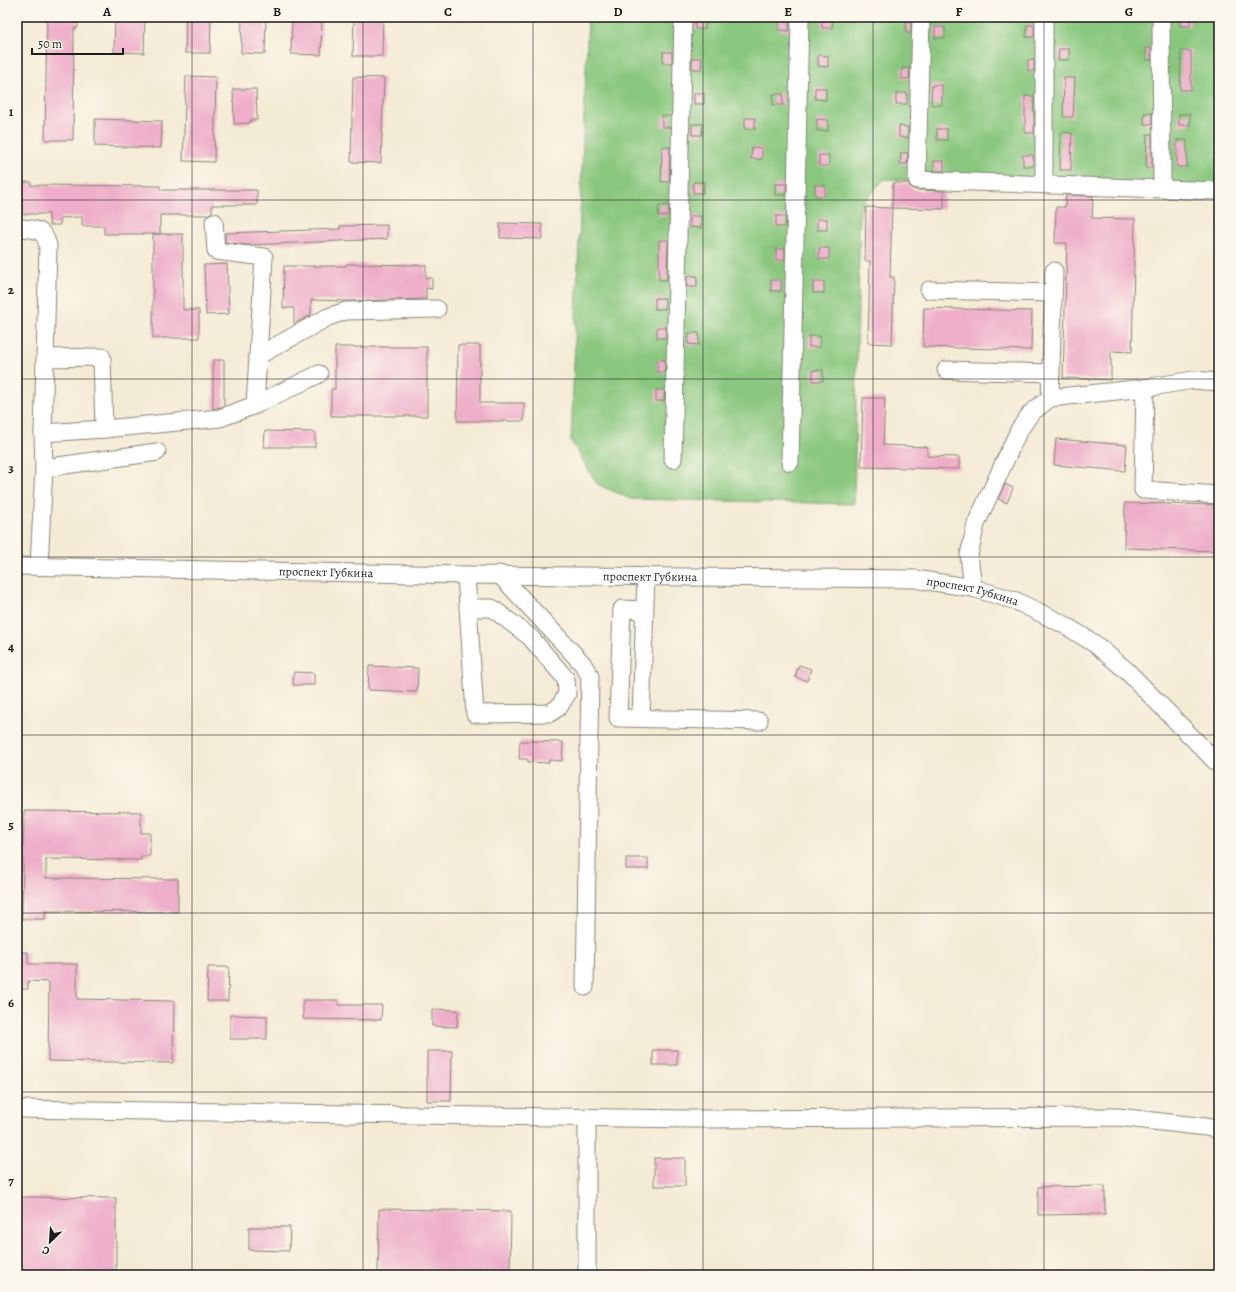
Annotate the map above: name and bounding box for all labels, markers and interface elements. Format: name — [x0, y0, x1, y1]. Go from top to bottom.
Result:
text: A — [102, 3, 112, 20]
text: B — [273, 3, 281, 20]
text: C — [444, 3, 452, 20]
text: D — [613, 3, 623, 20]
text: E — [784, 3, 792, 20]
text: F — [956, 3, 963, 20]
text: G — [1125, 3, 1133, 20]
scale bar — [32, 30, 123, 56]
text: 50 m — [38, 36, 62, 52]
text: 1 — [9, 103, 14, 120]
text: 2 — [8, 281, 15, 298]
text: 3 — [8, 459, 14, 476]
street label: проспект Губкина — [279, 563, 374, 581]
street label: проспект Губкина — [603, 568, 698, 585]
street label: проспект Губкина — [925, 573, 1021, 609]
text: 4 — [8, 638, 14, 655]
text: 5 — [8, 816, 14, 833]
text: 6 — [8, 994, 14, 1011]
text: 7 — [8, 1172, 14, 1189]
north arrow — [30, 1222, 70, 1262]
text: С — [40, 1242, 52, 1259]

